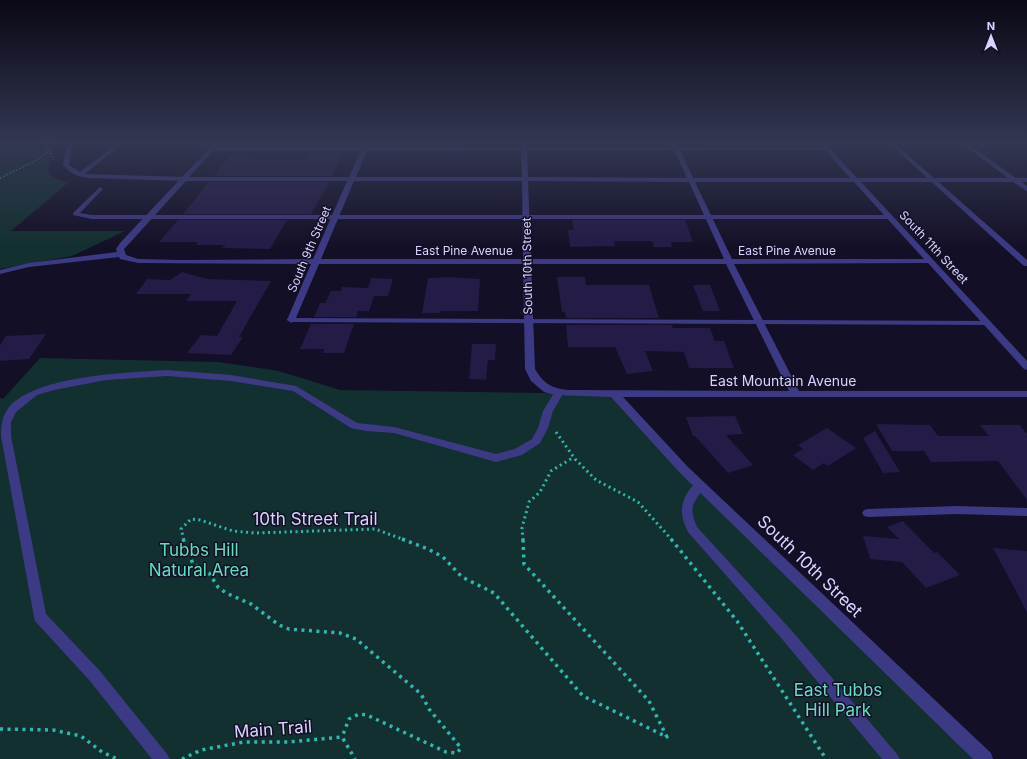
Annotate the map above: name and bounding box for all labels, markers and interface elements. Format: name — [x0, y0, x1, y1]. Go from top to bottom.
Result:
north arrow — [971, 16, 1011, 56]
text: N — [987, 19, 995, 33]
street label: South 9th Street — [284, 204, 334, 294]
street label: South 11th Street — [896, 207, 972, 287]
street label: South 10th Street — [519, 217, 535, 315]
street label: East Pine Avenue — [415, 243, 513, 258]
street label: East Pine Avenue — [738, 243, 836, 258]
street label: East Mountain Avenue — [709, 372, 857, 389]
street label: 10th Street Trail — [252, 509, 378, 529]
street label: South 10th Street — [753, 511, 867, 621]
park label: Tubbs Hill Natural Area — [149, 540, 249, 580]
park label: East Tubbs Hill Park — [794, 680, 882, 720]
street label: Main Trail — [233, 716, 313, 742]

